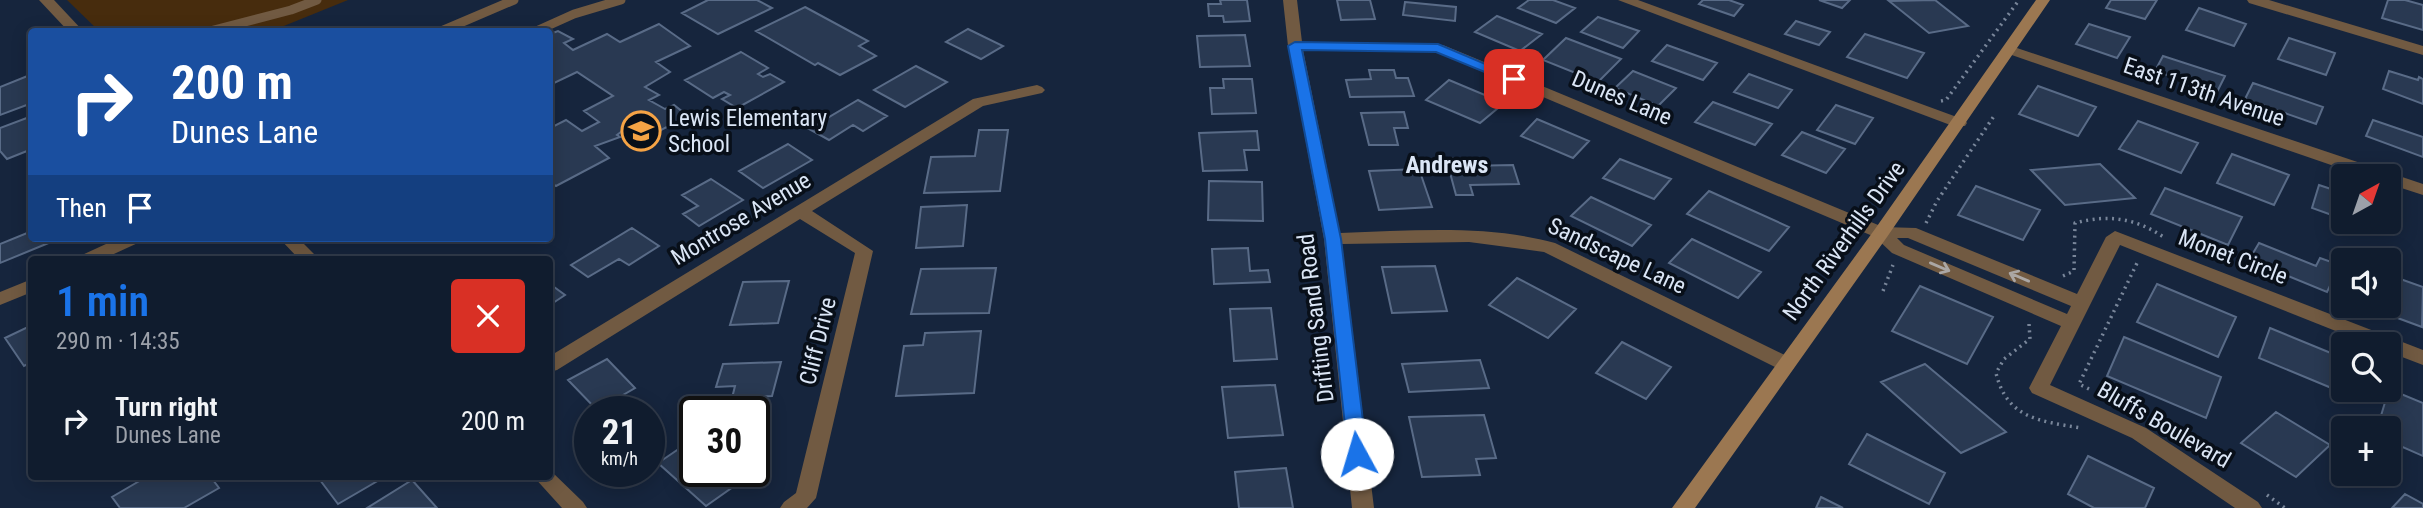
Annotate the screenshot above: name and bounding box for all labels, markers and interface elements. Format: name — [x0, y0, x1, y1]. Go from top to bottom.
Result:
pin — [1484, 49, 1544, 109]
street label: East 113th Avenue — [2120, 52, 2288, 132]
text: 200 m — [171, 54, 293, 111]
icon: right — [56, 56, 147, 147]
icon: arrive — [1495, 60, 1533, 98]
street label: Dunes Lane — [1568, 65, 1676, 131]
place label: Lewis Elementary School — [668, 105, 827, 158]
school or university icon: Lewis Elementary School — [620, 110, 662, 152]
text: Dunes Lane — [171, 113, 318, 151]
district label: Andrews — [1406, 151, 1488, 179]
street label: North Riverhills Drive — [1777, 156, 1911, 326]
north arrow — [2331, 164, 2401, 234]
map controls — [2331, 164, 2401, 486]
street label: Montrose Avenue — [666, 167, 816, 271]
icon: arrive — [121, 189, 159, 227]
text: Then — [56, 193, 107, 223]
street label: Sandscape Lane — [1544, 212, 1690, 300]
street label: Monet Circle — [2175, 224, 2291, 290]
street label: Drifting Sand Road — [1292, 232, 1340, 404]
button: sound — [2331, 248, 2401, 318]
one-way arrow — [1928, 261, 1950, 274]
one-way arrow — [2008, 270, 2030, 283]
text: 1 min — [56, 277, 149, 326]
button: close — [451, 279, 525, 353]
street label: Cliff Drive — [794, 294, 842, 388]
text: 290 m · 14:35 — [56, 328, 180, 355]
button: search — [2331, 332, 2401, 402]
street label: Bluffs Boulevard — [2093, 376, 2235, 474]
text: Turn right — [115, 392, 217, 422]
speed limit sign: 30 — [679, 396, 770, 487]
icon: right — [56, 402, 94, 440]
text: 200 m — [461, 406, 525, 436]
text: 21 — [602, 412, 637, 453]
button: + — [2331, 416, 2401, 486]
position arrow — [1320, 417, 1394, 491]
text: Dunes Lane — [115, 422, 221, 449]
text: km/h — [601, 448, 638, 469]

